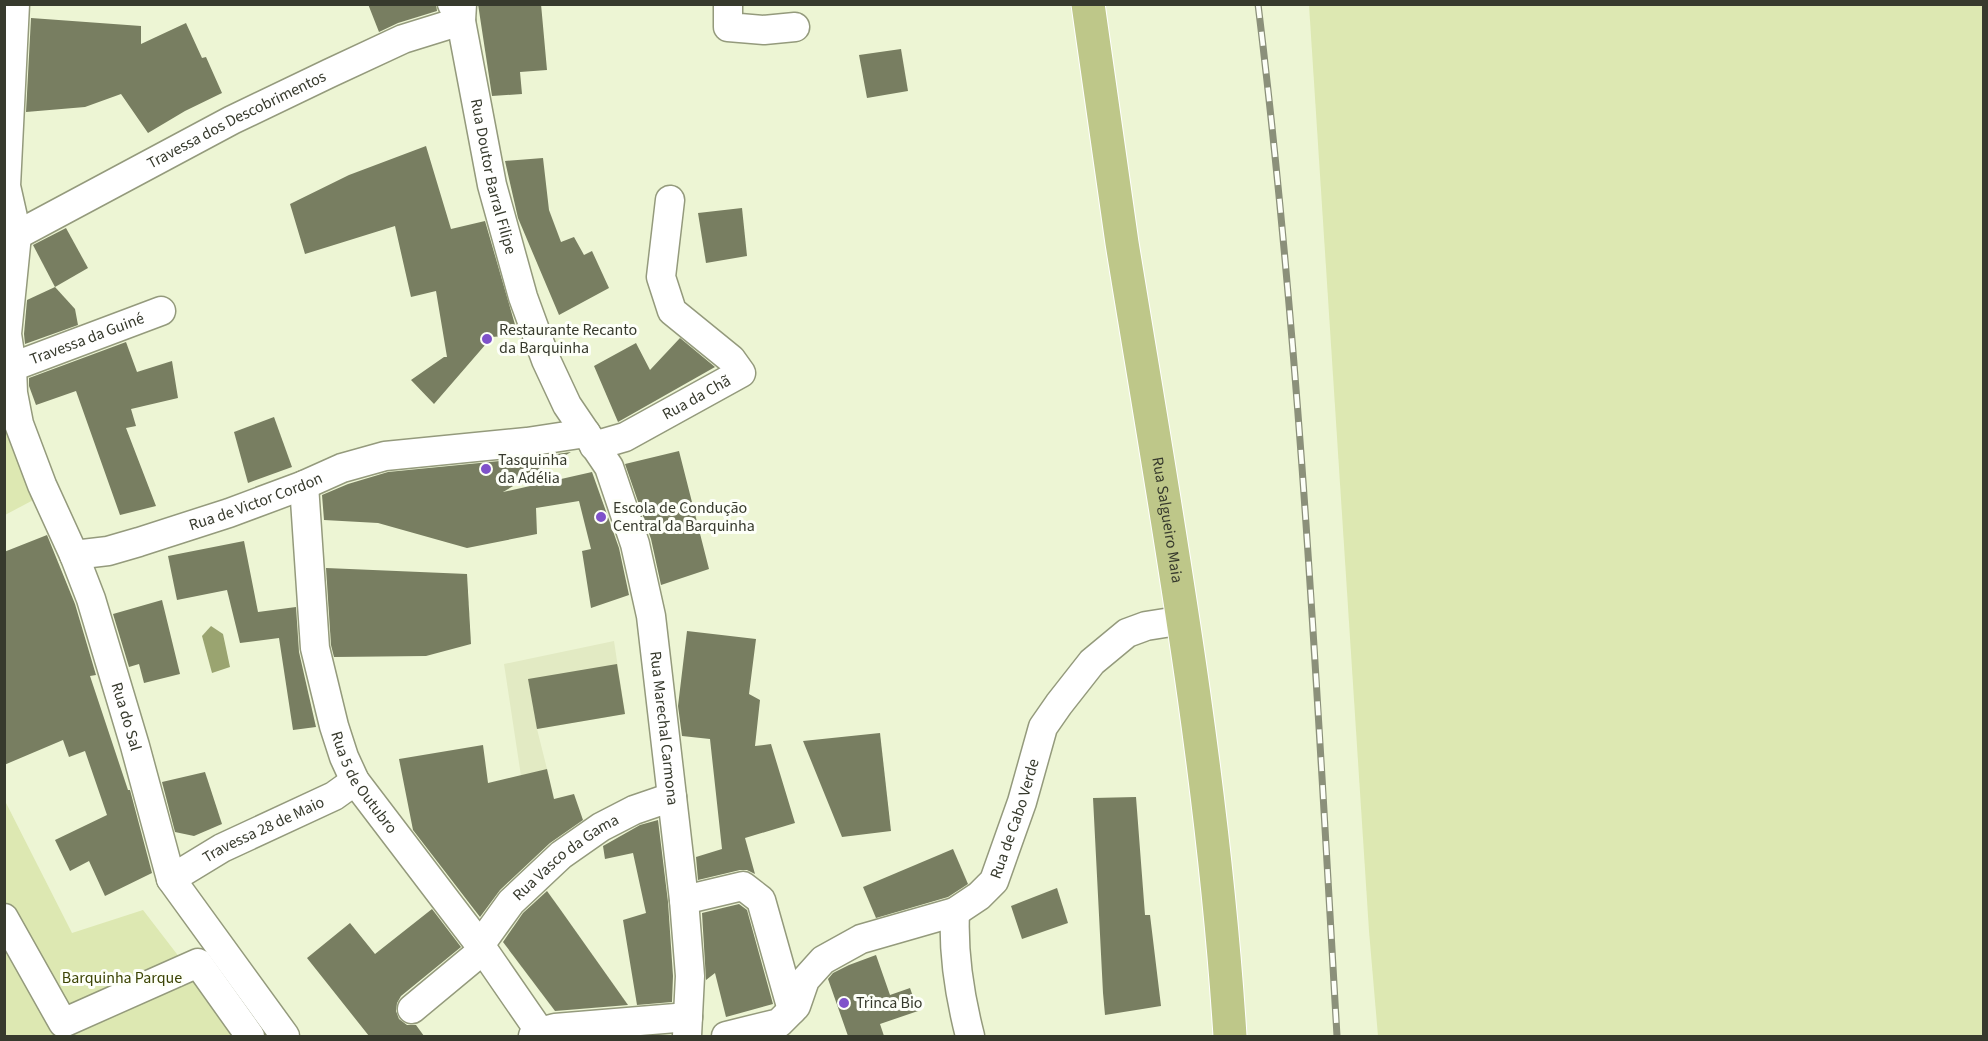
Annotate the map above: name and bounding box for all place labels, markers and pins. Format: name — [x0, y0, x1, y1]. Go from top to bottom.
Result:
place label: Restaurante Recanto da Barquinha — [499, 319, 637, 359]
marker: Restaurante Recanto da Barquinha — [480, 332, 494, 346]
place label: Tasquinha da Adélia — [498, 449, 567, 489]
marker: Tasquinha da Adélia — [479, 462, 493, 476]
place label: Escola de Condução Central da Barquinha — [613, 497, 755, 537]
marker: Escola de Condução Central da Barquinha — [594, 510, 608, 524]
place label: Trinca Bio — [856, 992, 923, 1014]
marker: Trinca Bio — [837, 996, 851, 1010]

